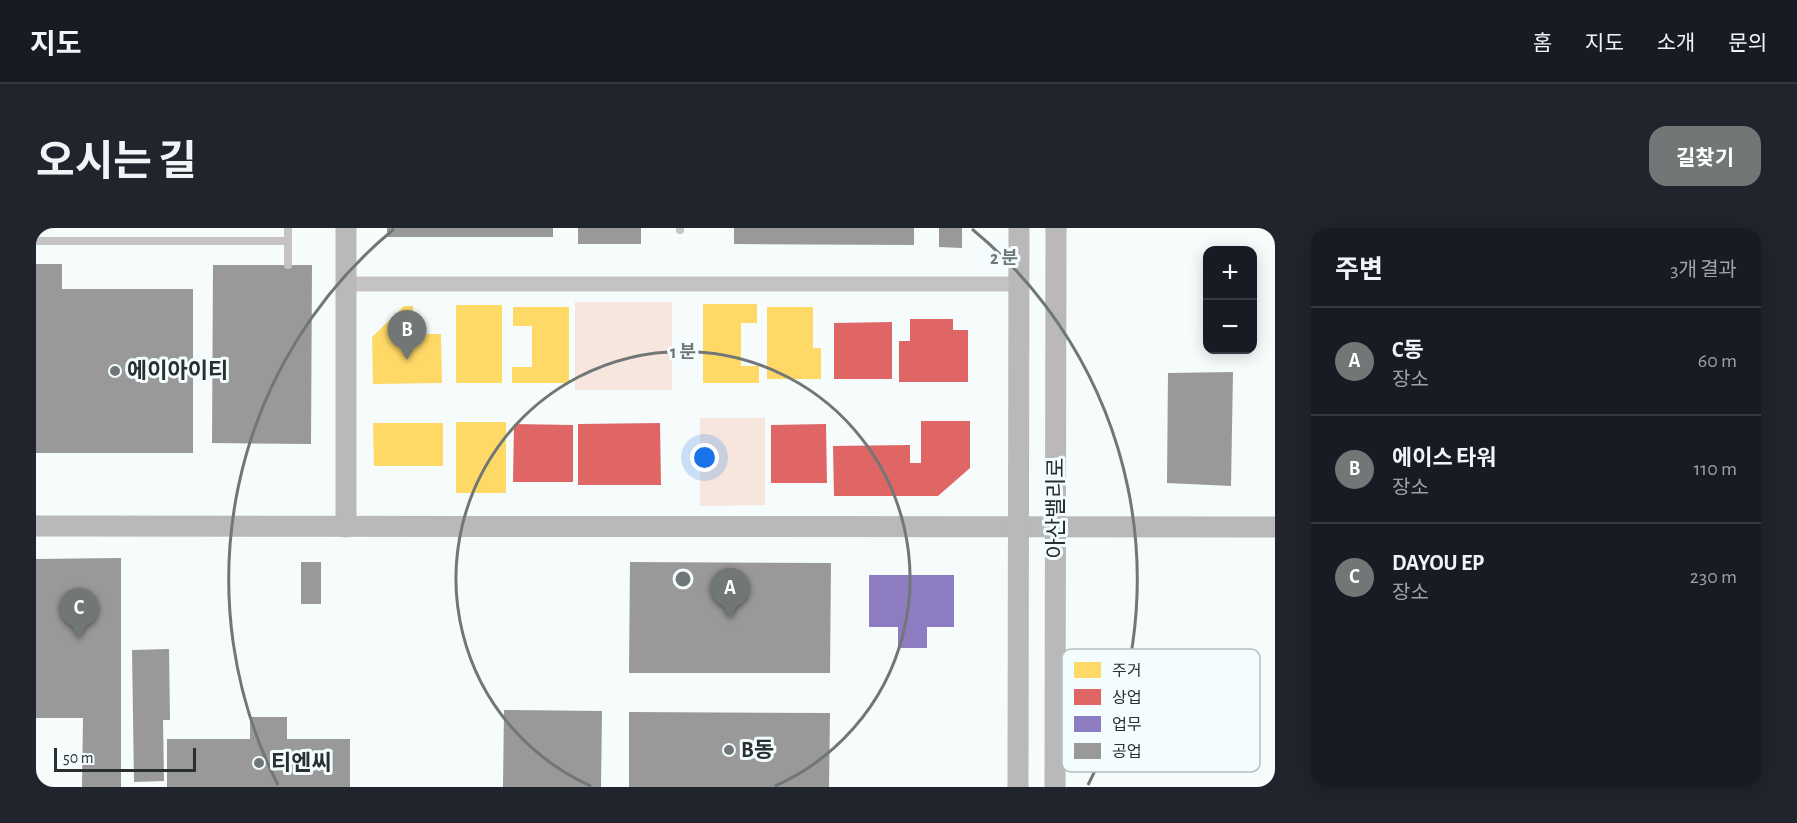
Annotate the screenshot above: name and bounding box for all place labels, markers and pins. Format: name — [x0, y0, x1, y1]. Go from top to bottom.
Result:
pin: B — [388, 310, 427, 360]
place label: 에이아이티 — [127, 359, 228, 382]
marker: 에이아이티 — [108, 364, 122, 378]
pin: A — [710, 568, 750, 618]
centre of rings — [673, 569, 693, 589]
pin: C — [60, 588, 99, 638]
place label: B동 — [741, 739, 774, 761]
marker: B동 — [722, 743, 736, 757]
place label: 티엔씨 — [271, 751, 332, 774]
marker: 티엔씨 — [252, 756, 266, 770]

